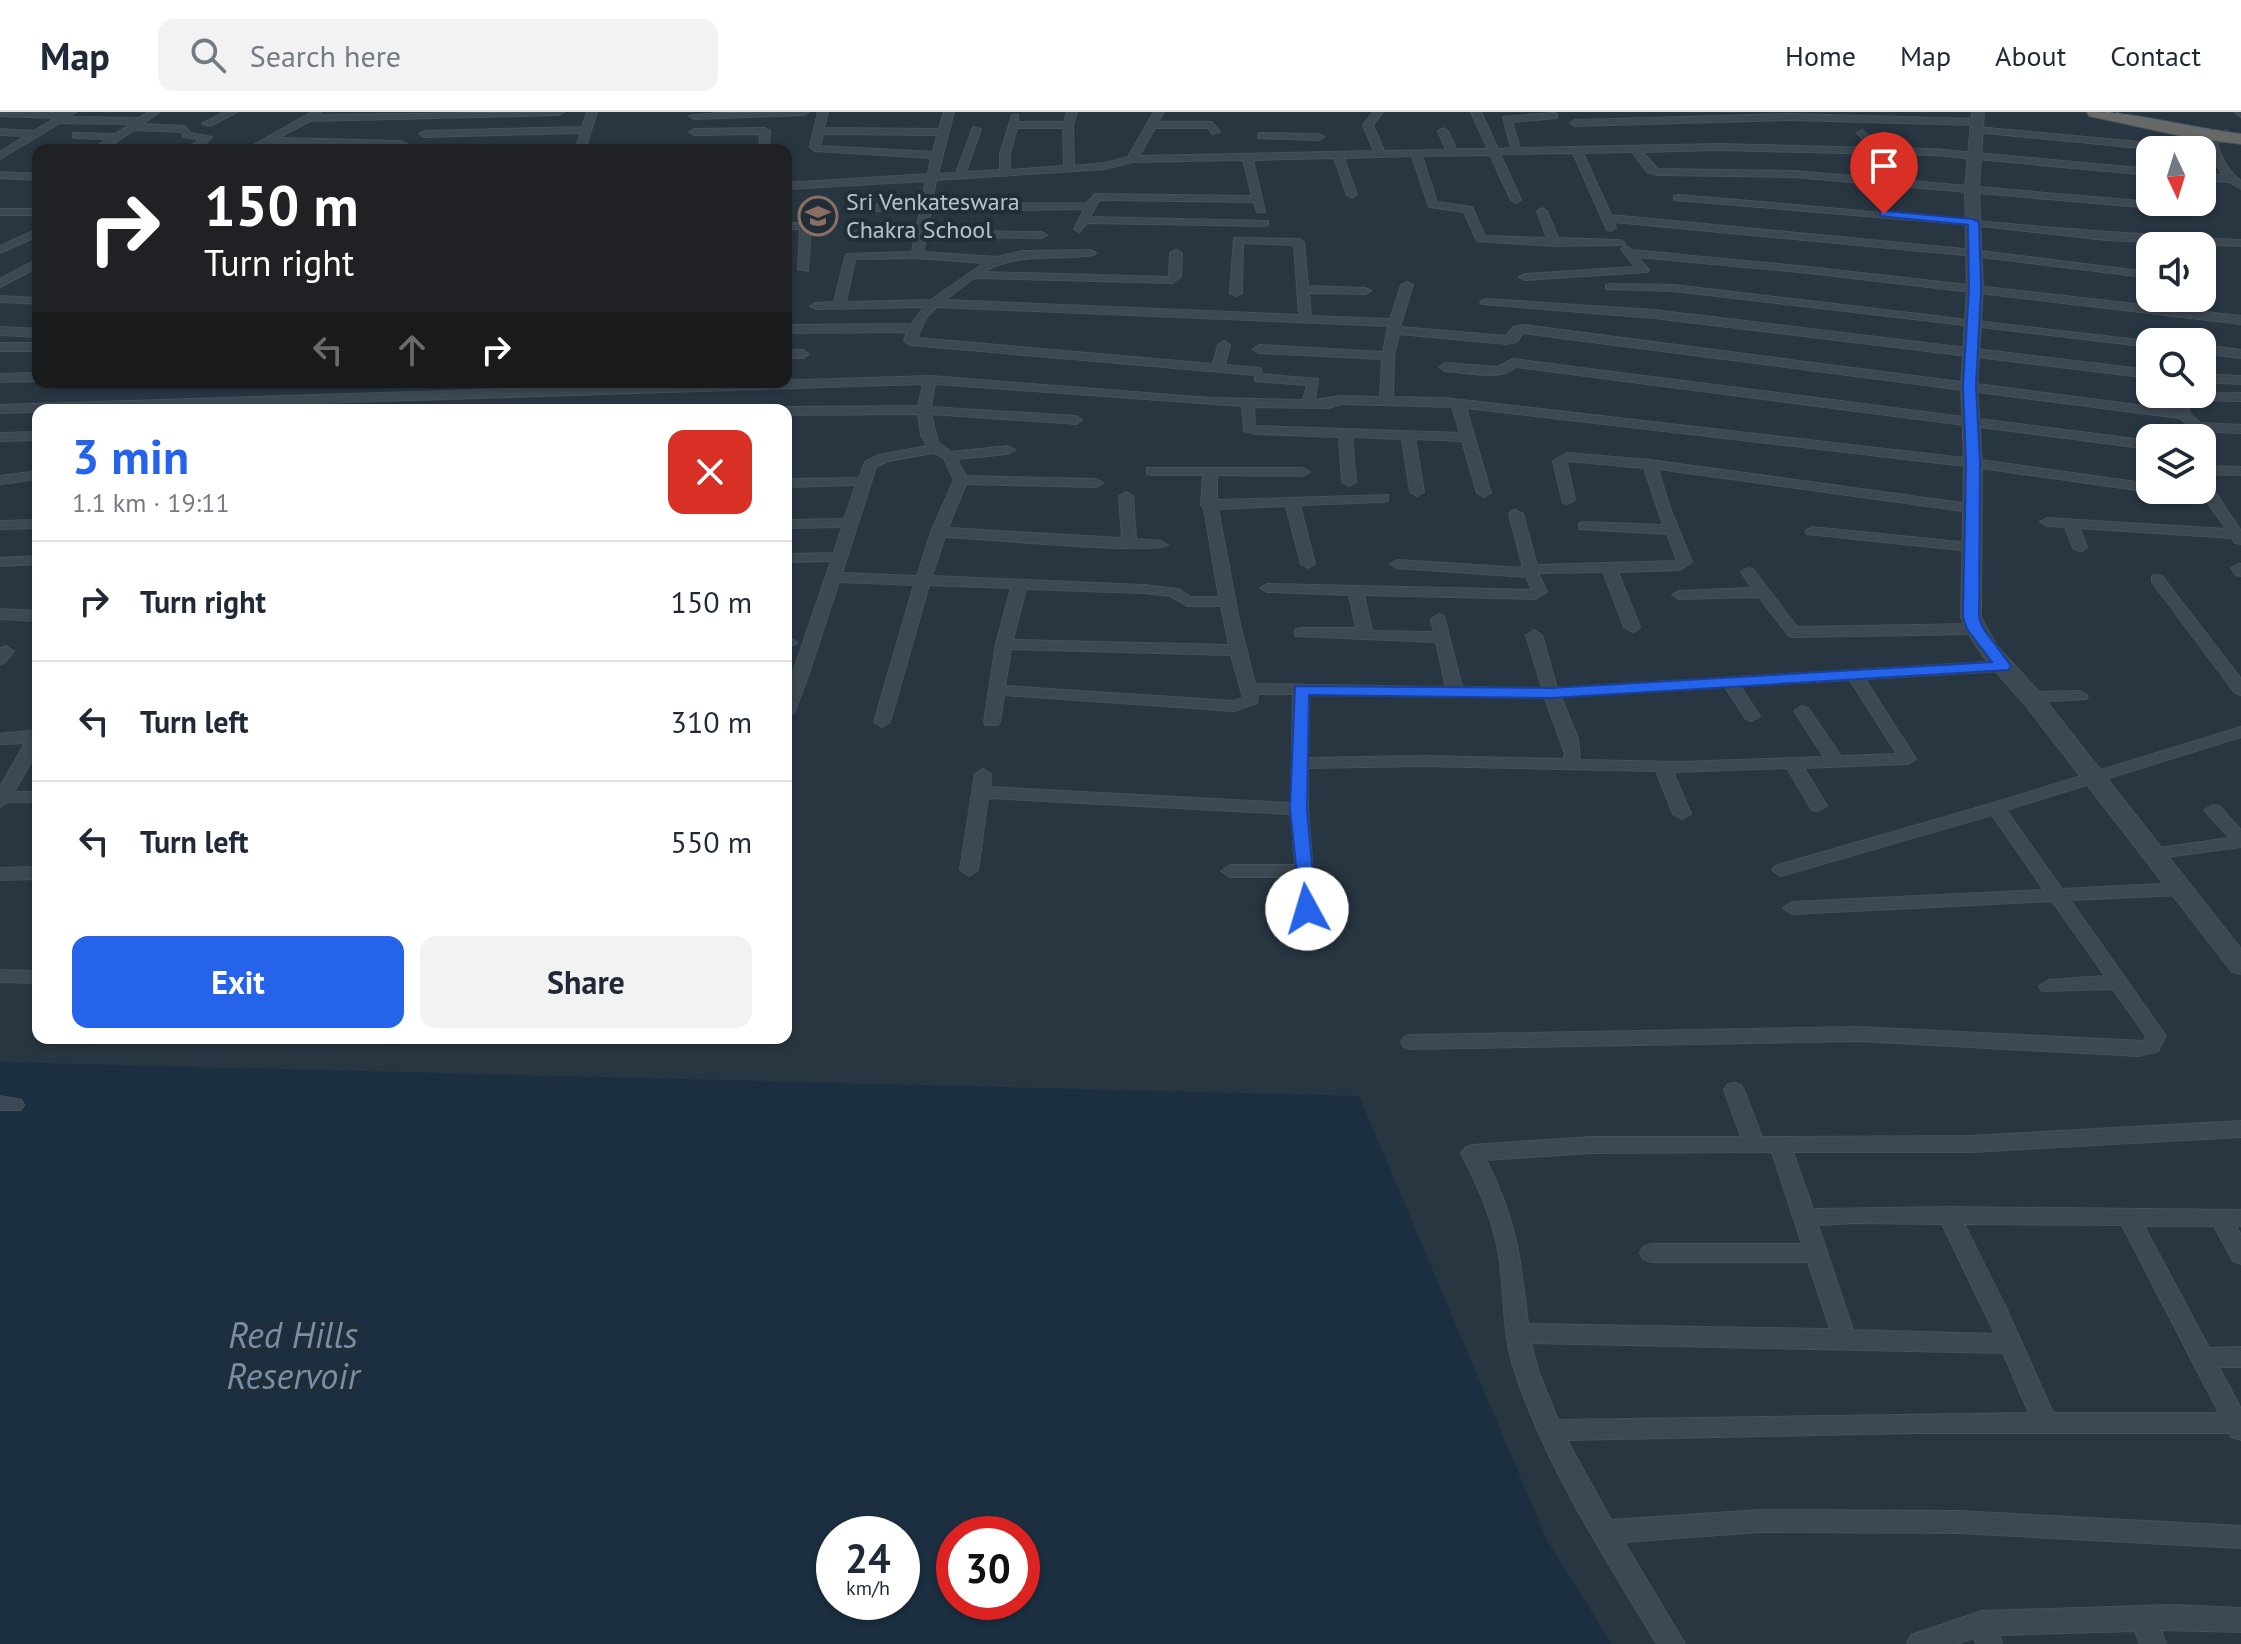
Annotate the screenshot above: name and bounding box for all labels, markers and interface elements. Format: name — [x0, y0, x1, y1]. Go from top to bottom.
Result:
search box — [158, 19, 718, 91]
text: Map — [40, 31, 110, 80]
icon: search — [186, 33, 230, 77]
text: Search here — [250, 36, 401, 75]
text: Home — [1785, 37, 1856, 74]
text: Map — [1900, 37, 1951, 74]
text: About — [1995, 37, 2066, 74]
text: Contact — [2110, 37, 2201, 74]
pin — [1850, 132, 1918, 214]
north arrow — [2136, 136, 2216, 216]
map controls — [2136, 136, 2216, 504]
icon: arrive — [1862, 144, 1906, 188]
text: 150 m — [204, 169, 359, 241]
icon: right — [72, 176, 176, 280]
place label: Sri Venkateswara Chakra School — [846, 186, 1020, 245]
school or university icon: Sri Venkateswara Chakra School — [797, 195, 839, 237]
button: sound — [2136, 232, 2216, 312]
text: Turn right — [204, 239, 354, 286]
icon: left — [306, 328, 350, 372]
icon: ahead — [390, 328, 434, 372]
icon: right — [474, 328, 518, 372]
button: search — [2136, 328, 2216, 408]
button: layers — [2136, 424, 2216, 504]
text: 3 min — [72, 425, 189, 487]
button: close — [668, 430, 752, 514]
text: 1.1 km · 19:11 — [72, 486, 230, 519]
icon: right — [72, 579, 116, 623]
text: Turn right — [140, 582, 266, 621]
text: 150 m — [671, 582, 752, 621]
icon: left — [72, 699, 116, 743]
text: Turn left — [140, 702, 248, 741]
text: 310 m — [671, 702, 752, 741]
icon: left — [72, 819, 116, 863]
text: Turn left — [140, 822, 248, 861]
text: 550 m — [671, 822, 752, 861]
position arrow — [1265, 867, 1349, 951]
button: Exit — [72, 936, 404, 1028]
button: Share — [420, 936, 752, 1028]
water label: Red Hills Reservoir — [227, 1311, 362, 1399]
speed limit sign: 30 — [936, 1516, 1040, 1620]
text: 24 — [845, 1532, 891, 1584]
text: km/h — [846, 1575, 890, 1601]

